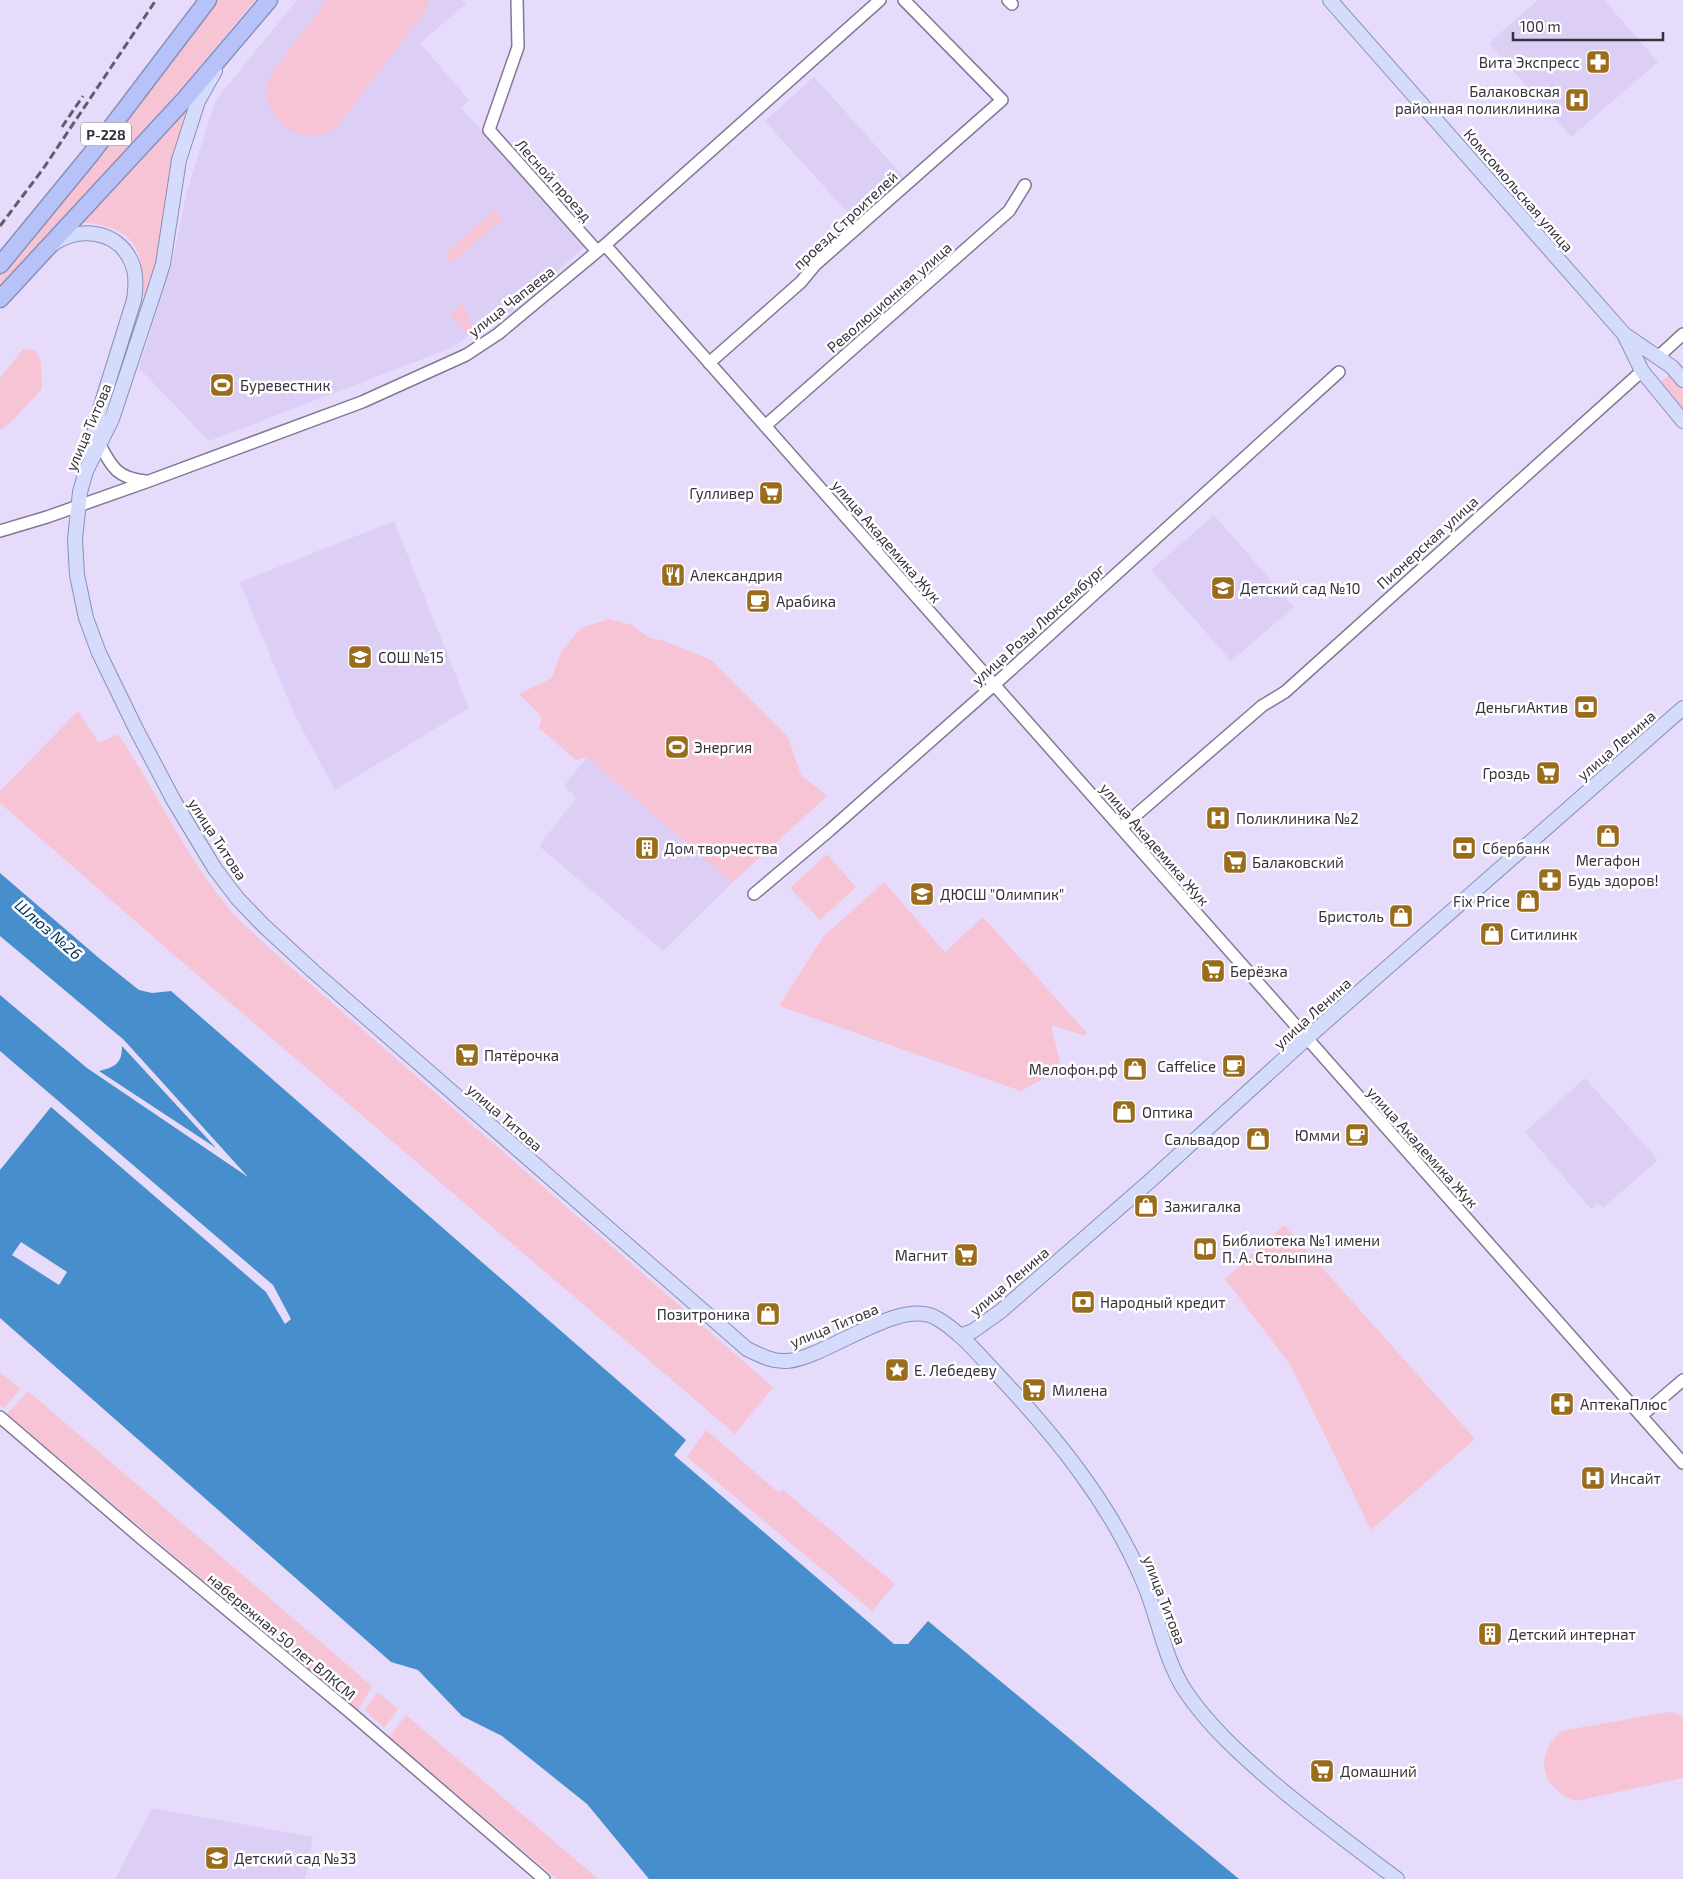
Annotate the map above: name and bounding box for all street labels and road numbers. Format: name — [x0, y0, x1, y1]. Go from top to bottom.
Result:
road number: Р-228 — [81, 122, 131, 146]
street label: Комсомольская улица — [1460, 125, 1577, 256]
street label: Лесной проезд — [512, 135, 596, 225]
street label: проезд Строителей — [789, 167, 901, 273]
street label: Революционная улица — [823, 238, 956, 357]
street label: улица Чапаева — [464, 262, 558, 341]
street label: улица Титова — [61, 380, 116, 474]
street label: улица Академика Жук — [828, 476, 945, 607]
street label: Пионерская улица — [1373, 492, 1482, 593]
street label: улица Розы Люксембург — [968, 560, 1109, 689]
street label: улица Ленина — [1573, 706, 1659, 785]
street label: улица Академика Жук — [1096, 779, 1213, 910]
street label: улица Титова — [184, 795, 251, 884]
street label: улица Ленина — [1270, 974, 1355, 1053]
street label: улица Титова — [463, 1079, 546, 1155]
street label: улица Академика Жук — [1363, 1083, 1482, 1212]
street label: улица Ленина — [966, 1243, 1053, 1320]
street label: улица Титова — [787, 1299, 881, 1352]
street label: улица Титова — [1139, 1553, 1190, 1647]
street label: набережная 50 лет ВЛКСМ — [204, 1569, 360, 1703]

